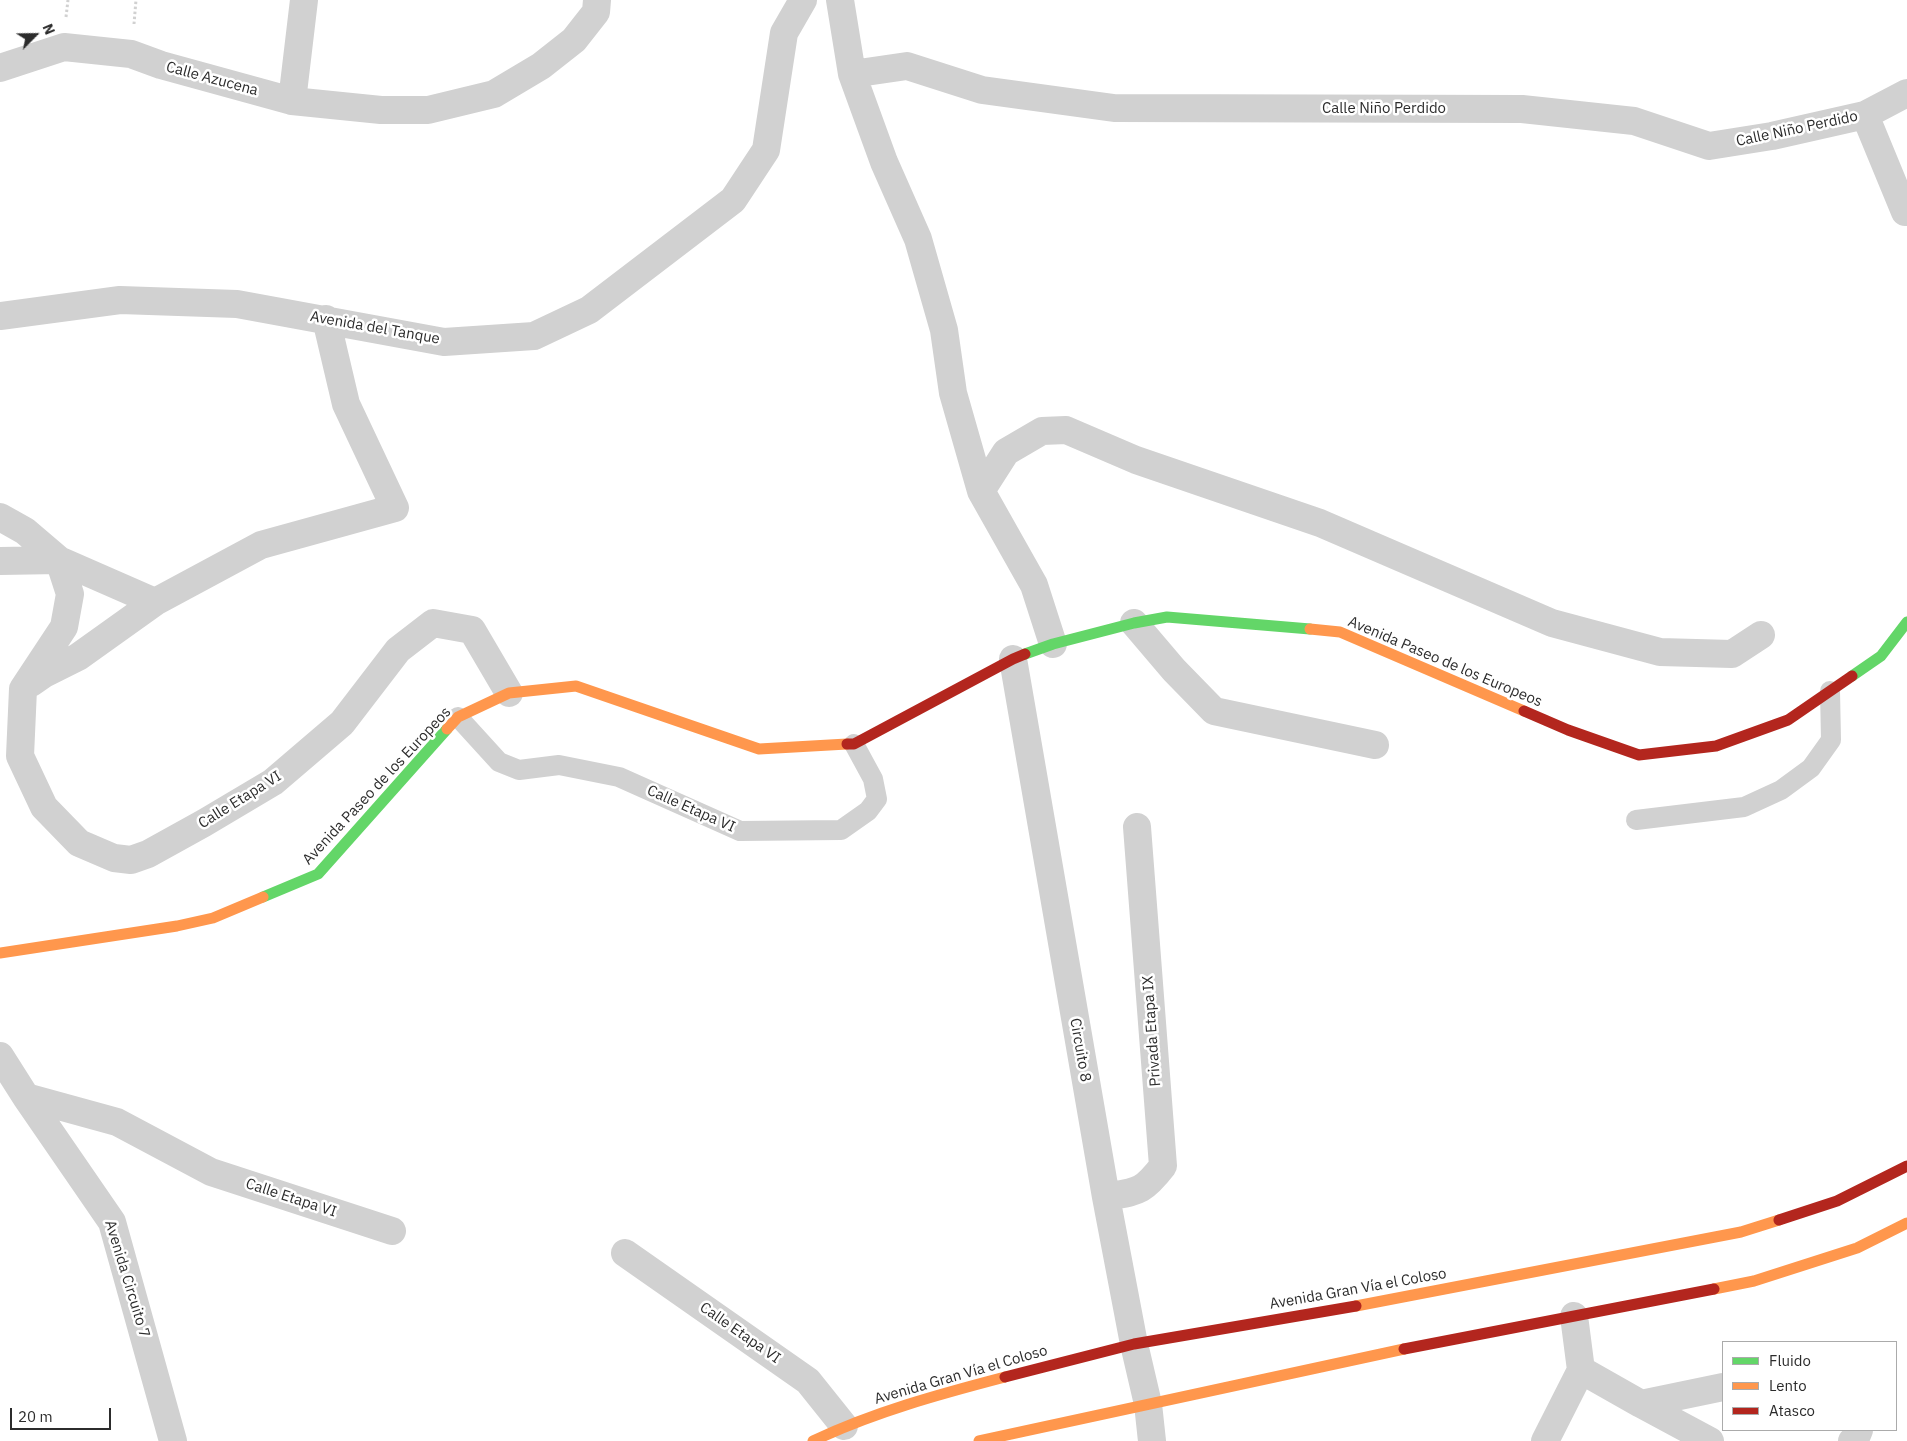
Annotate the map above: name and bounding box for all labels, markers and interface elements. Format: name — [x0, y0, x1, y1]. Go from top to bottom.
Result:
north arrow — [10, 10, 60, 60]
text: N — [39, 21, 59, 37]
street label: Calle Azucena — [164, 58, 260, 100]
street label: Calle Niño Perdido — [1322, 100, 1446, 118]
street label: Calle Niño Perdido — [1734, 107, 1860, 151]
street label: Avenida del Tanque — [309, 308, 441, 348]
street label: Avenida Paseo de los Europeos — [1345, 613, 1545, 711]
street label: Avenida Paseo de los Europeos — [299, 703, 455, 869]
street label: Calle Etapa VI — [195, 767, 285, 833]
street label: Calle Etapa VI — [644, 782, 738, 836]
street label: Privada Etapa IX — [1139, 975, 1165, 1087]
street label: Circuito 8 — [1066, 1017, 1094, 1083]
street label: Calle Etapa VI — [243, 1175, 339, 1221]
street label: Avenida Circuito 7 — [101, 1218, 153, 1340]
street label: Avenida Gran Vía el Coloso — [1268, 1265, 1448, 1313]
street label: Calle Etapa VI — [696, 1299, 784, 1367]
legend — [1722, 1341, 1897, 1431]
street label: Avenida Gran Vía el Coloso — [872, 1342, 1050, 1408]
text: Fluido — [1769, 1351, 1811, 1370]
text: Lento — [1769, 1376, 1807, 1395]
scale bar — [12, 1398, 114, 1430]
text: Atasco — [1769, 1401, 1815, 1420]
text: 20 m — [18, 1407, 53, 1426]

